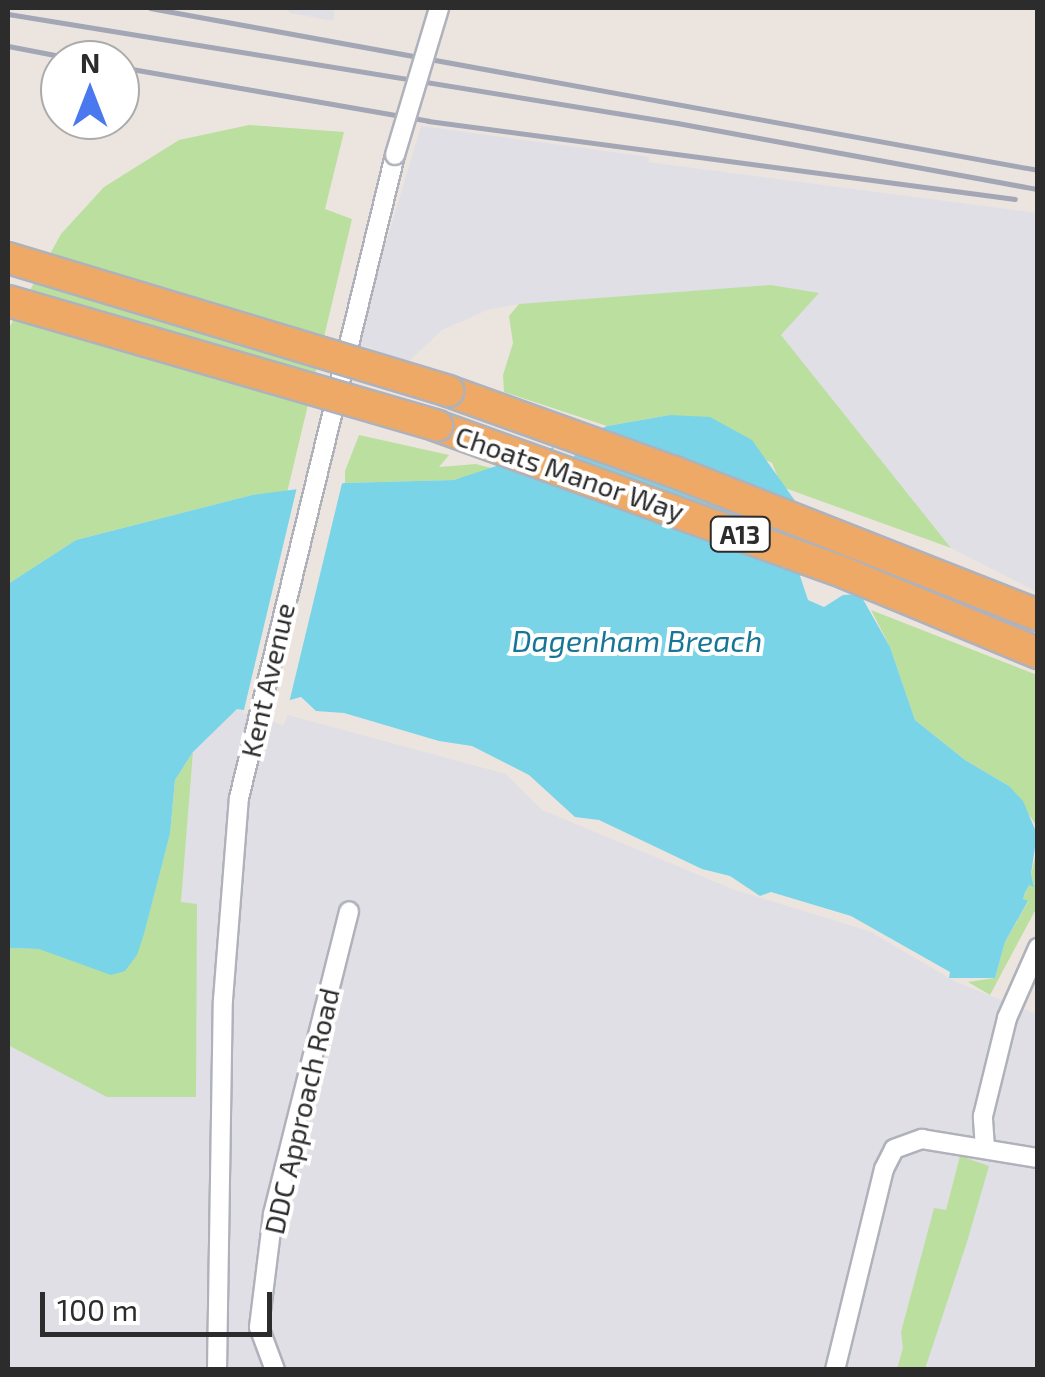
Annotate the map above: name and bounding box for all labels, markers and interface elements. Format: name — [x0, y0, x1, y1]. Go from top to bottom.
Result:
north arrow — [40, 40, 140, 140]
text: N — [80, 45, 100, 79]
street label: Choats Manor Way — [451, 418, 689, 528]
road number: A13 — [708, 514, 772, 554]
street label: Kent Avenue — [233, 599, 301, 761]
water label: Dagenham Breach — [512, 622, 762, 658]
street label: DDC Approach Road — [256, 984, 346, 1238]
scale bar — [45, 1272, 278, 1334]
text: 100 m — [57, 1291, 138, 1327]

